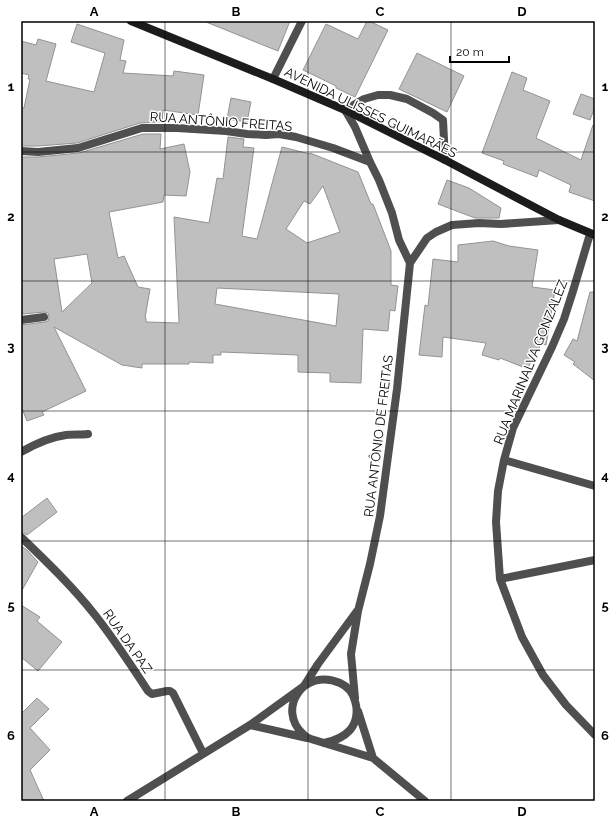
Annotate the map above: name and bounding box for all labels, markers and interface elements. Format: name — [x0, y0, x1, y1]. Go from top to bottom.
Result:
text: A — [90, 4, 99, 19]
text: B — [232, 4, 241, 19]
text: C — [376, 4, 385, 19]
text: D — [517, 4, 527, 19]
scale bar — [450, 38, 509, 64]
text: 20 m — [456, 45, 484, 59]
street label: AVENIDA ULISSES GUIMARÃES — [282, 64, 459, 161]
text: 1 — [8, 79, 15, 94]
text: 1 — [602, 79, 609, 94]
street label: RUA ANTÔNIO FREITAS — [149, 109, 293, 134]
text: 2 — [7, 209, 15, 224]
text: 2 — [601, 209, 609, 224]
street label: RUA MARINALVA GONZALEZ — [491, 278, 570, 447]
text: 3 — [7, 339, 15, 354]
text: 3 — [601, 339, 609, 354]
street label: RUA ANTÔNIO DE FREITAS — [361, 354, 396, 518]
text: 4 — [7, 468, 15, 483]
text: 4 — [601, 468, 609, 483]
text: 5 — [7, 598, 15, 613]
text: 5 — [601, 598, 609, 613]
street label: RUA DA PAZ — [100, 606, 155, 676]
text: 6 — [7, 728, 15, 743]
text: 6 — [601, 728, 609, 743]
text: A — [90, 804, 99, 819]
text: B — [232, 804, 241, 819]
text: C — [376, 804, 385, 819]
text: D — [517, 804, 527, 819]

